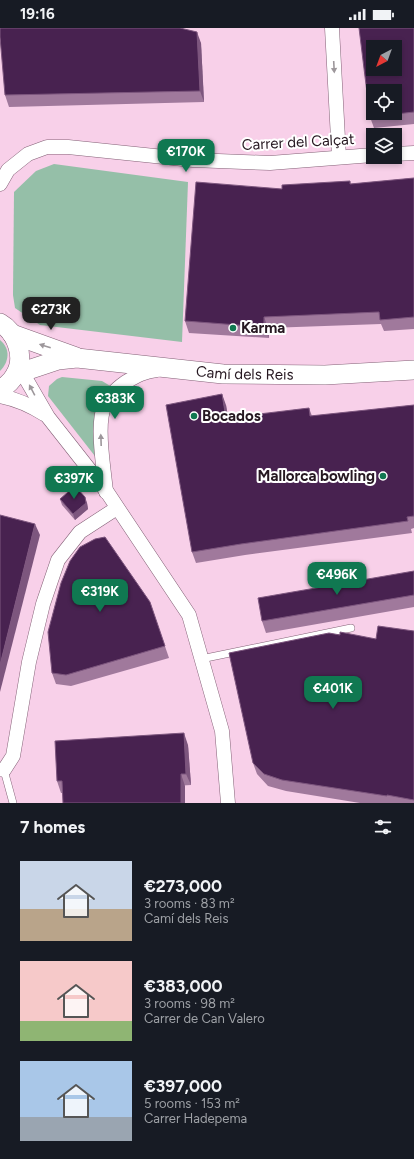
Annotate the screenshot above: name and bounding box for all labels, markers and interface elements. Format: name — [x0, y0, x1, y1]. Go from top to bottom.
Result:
text: 19:16 — [20, 5, 55, 23]
north arrow — [366, 40, 402, 76]
map controls — [366, 40, 402, 164]
one-way arrow — [331, 61, 338, 73]
button: locate — [366, 84, 402, 120]
button: layers — [366, 128, 402, 164]
street label: Carrer del Calçat — [241, 130, 355, 154]
pin: €170K — [158, 139, 214, 173]
text: €170K — [167, 144, 205, 159]
pin: €273K — [23, 297, 79, 331]
text: €273K — [31, 302, 71, 317]
place label: Karma — [241, 319, 285, 337]
marker: Karma — [228, 323, 238, 333]
one-way arrow — [38, 343, 50, 349]
street label: Camí dels Reis — [195, 362, 294, 384]
one-way arrow — [29, 384, 36, 396]
pin: €383K — [87, 386, 143, 420]
text: €383K — [95, 391, 135, 406]
place label: Bocados — [202, 407, 261, 425]
marker: Bocados — [189, 411, 199, 421]
one-way arrow — [98, 433, 104, 446]
pin: €397K — [46, 466, 102, 500]
place label: Mallorca bowling — [258, 467, 375, 485]
text: €397K — [54, 471, 94, 486]
marker: Mallorca bowling — [378, 471, 388, 481]
pin: €496K — [309, 562, 365, 596]
text: €496K — [316, 567, 358, 582]
pin: €319K — [72, 579, 128, 613]
text: €319K — [81, 584, 119, 599]
pin: €401K — [305, 676, 361, 710]
text: €401K — [313, 681, 353, 696]
icon: filters — [372, 816, 394, 838]
text: 7 homes — [20, 817, 85, 837]
text: €273,000 — [144, 876, 222, 896]
icon: home — [52, 877, 100, 925]
text: 3 rooms · 83 m² — [144, 896, 235, 911]
text: Camí dels Reis — [144, 911, 228, 926]
text: €383,000 — [144, 976, 223, 996]
icon: home — [52, 977, 100, 1025]
text: 3 rooms · 98 m² — [144, 996, 235, 1011]
text: Carrer de Can Valero — [144, 1011, 265, 1026]
text: €397,000 — [144, 1076, 222, 1096]
icon: home — [52, 1077, 100, 1125]
text: 5 rooms · 153 m² — [144, 1096, 240, 1111]
text: Carrer Hadepema — [144, 1111, 247, 1126]

